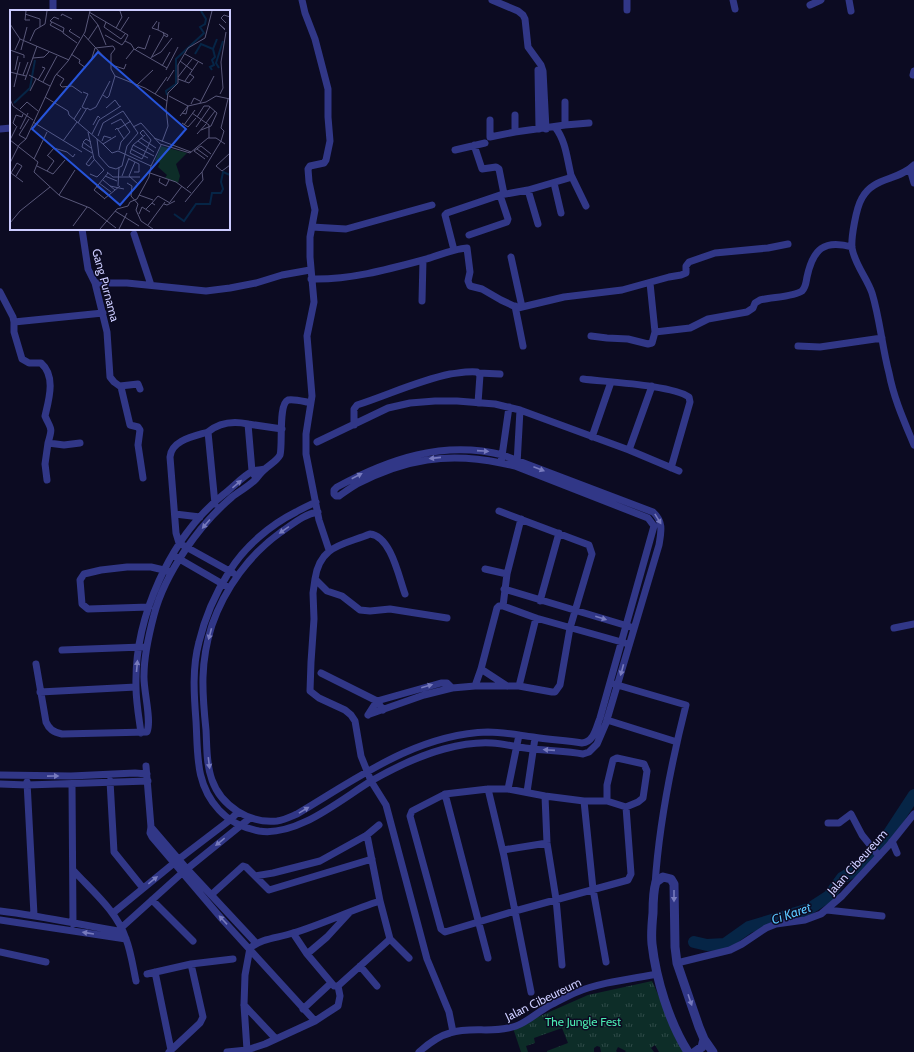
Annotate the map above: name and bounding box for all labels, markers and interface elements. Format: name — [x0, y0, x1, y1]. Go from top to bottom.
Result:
inset map — [10, 10, 230, 230]
street label: Gang Purnama — [89, 247, 123, 323]
one-way arrow — [477, 448, 489, 455]
one-way arrow — [429, 455, 441, 462]
one-way arrow — [534, 466, 546, 472]
one-way arrow — [351, 473, 363, 479]
one-way arrow — [231, 479, 242, 488]
one-way arrow — [654, 513, 661, 525]
one-way arrow — [201, 519, 210, 529]
one-way arrow — [279, 526, 289, 534]
one-way arrow — [595, 615, 607, 621]
one-way arrow — [207, 628, 213, 640]
one-way arrow — [134, 660, 141, 672]
one-way arrow — [619, 664, 625, 676]
one-way arrow — [421, 683, 433, 689]
one-way arrow — [543, 747, 555, 754]
one-way arrow — [205, 756, 212, 769]
one-way arrow — [47, 773, 60, 779]
one-way arrow — [298, 806, 310, 813]
street label: Jalan Cibeureum — [823, 826, 890, 898]
one-way arrow — [215, 838, 226, 847]
one-way arrow — [148, 875, 159, 884]
one-way arrow — [671, 890, 677, 903]
water label: Ci Karet — [769, 898, 814, 927]
one-way arrow — [218, 915, 228, 925]
one-way arrow — [82, 930, 94, 936]
street label: Jalan Cibeureum — [502, 974, 583, 1024]
one-way arrow — [687, 995, 693, 1007]
park label: The Jungle Fest — [545, 1014, 621, 1029]

